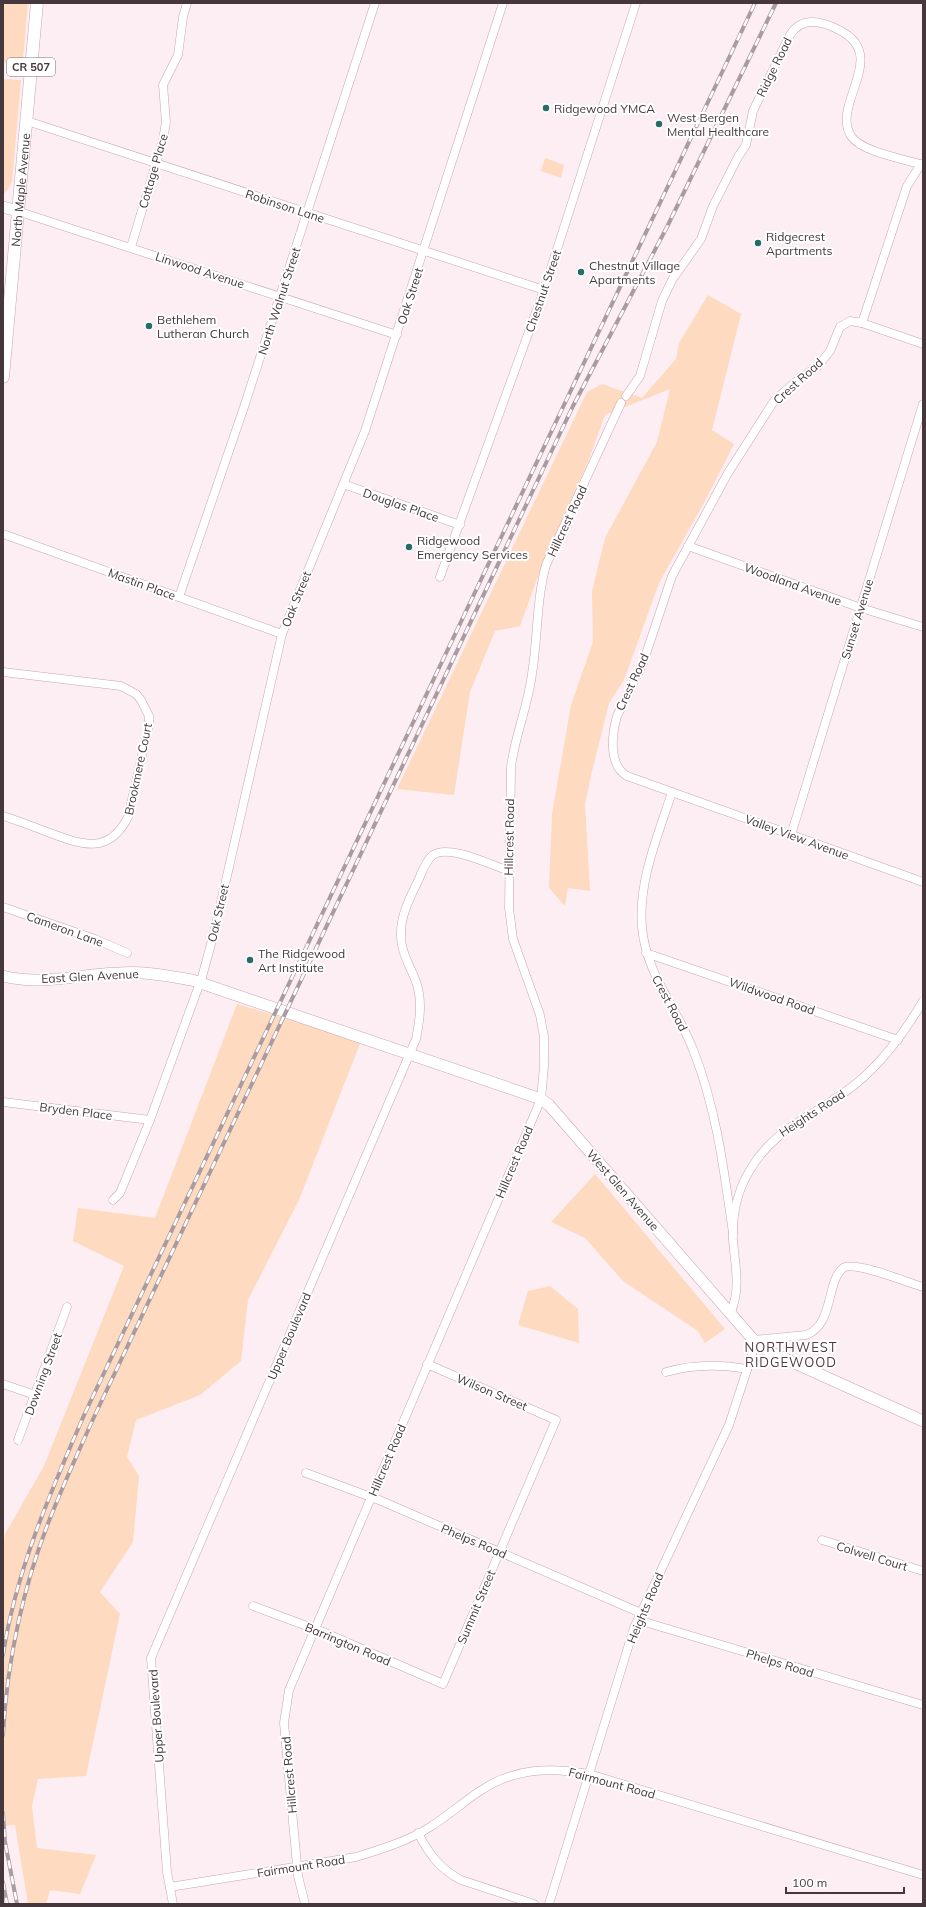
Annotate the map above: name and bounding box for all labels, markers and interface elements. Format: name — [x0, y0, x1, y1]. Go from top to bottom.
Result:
street label: Ridge Road — [753, 35, 795, 99]
road number: CR 507 — [7, 58, 55, 76]
place label: Ridgewood YMCA — [554, 101, 655, 116]
marker: Ridgewood YMCA — [541, 103, 551, 113]
place label: West Bergen Mental Healthcare — [667, 110, 769, 139]
marker: West Bergen Mental Healthcare — [654, 119, 664, 129]
street label: North Maple Avenue — [7, 132, 33, 247]
street label: Cottage Place — [135, 132, 171, 210]
street label: Robinson Lane — [244, 186, 326, 226]
place label: Ridgecrest Apartments — [766, 229, 832, 258]
marker: Ridgecrest Apartments — [753, 238, 763, 248]
street label: North Walnut Street — [255, 245, 303, 357]
street label: Chestnut Street — [522, 248, 564, 334]
street label: Linwood Avenue — [154, 249, 246, 291]
place label: Chestnut Village Apartments — [589, 258, 680, 287]
street label: Oak Street — [394, 266, 426, 326]
marker: Chestnut Village Apartments — [576, 267, 586, 277]
place label: Bethlehem Lutheran Church — [157, 312, 249, 341]
marker: Bethlehem Lutheran Church — [144, 321, 154, 331]
street label: Crest Road — [770, 355, 826, 407]
street label: Hillcrest Road — [544, 483, 590, 559]
street label: Douglas Place — [361, 485, 441, 525]
place label: Ridgewood Emergency Services — [417, 533, 528, 562]
marker: Ridgewood Emergency Services — [404, 542, 414, 552]
street label: Woodland Avenue — [742, 559, 844, 609]
street label: Mastin Place — [106, 565, 178, 603]
street label: Oak Street — [278, 569, 314, 629]
street label: Sunset Avenue — [838, 577, 876, 661]
street label: Crest Road — [612, 651, 652, 713]
street label: Brookmere Court — [121, 722, 155, 816]
street label: Hillcrest Road — [501, 798, 517, 876]
street label: Valley View Avenue — [743, 811, 851, 863]
street label: Oak Street — [204, 883, 232, 943]
street label: Cameron Lane — [24, 908, 106, 950]
place label: The Ridgewood Art Institute — [258, 946, 345, 975]
marker: The Ridgewood Art Institute — [245, 955, 255, 965]
street label: East Glen Avenue — [41, 966, 139, 986]
street label: Crest Road — [649, 972, 691, 1034]
street label: Wildwood Road — [727, 974, 817, 1018]
street label: Heights Road — [776, 1086, 848, 1140]
street label: Bryden Place — [39, 1099, 113, 1123]
street label: Hillcrest Road — [492, 1124, 536, 1200]
street label: West Glen Avenue — [584, 1146, 662, 1234]
street label: Upper Boulevard — [264, 1290, 314, 1382]
street label: Downing Street — [21, 1331, 65, 1417]
district label: NORTHWEST RIDGEWOOD — [744, 1339, 838, 1370]
street label: Wilson Street — [454, 1370, 530, 1414]
street label: Hillcrest Road — [365, 1422, 409, 1498]
street label: Phelps Road — [439, 1520, 509, 1562]
street label: Colwell Court — [835, 1538, 909, 1574]
street label: Summit Street — [454, 1568, 498, 1646]
street label: Heights Road — [623, 1570, 667, 1646]
street label: Barrington Road — [303, 1619, 393, 1669]
street label: Phelps Road — [744, 1646, 816, 1680]
street label: Upper Boulevard — [145, 1669, 167, 1763]
street label: Hillcrest Road — [278, 1736, 300, 1814]
street label: Fairmount Road — [567, 1764, 657, 1802]
street label: Fairmount Road — [256, 1852, 346, 1880]
scale bar — [786, 1869, 904, 1895]
text: 100 m — [792, 1875, 827, 1890]

